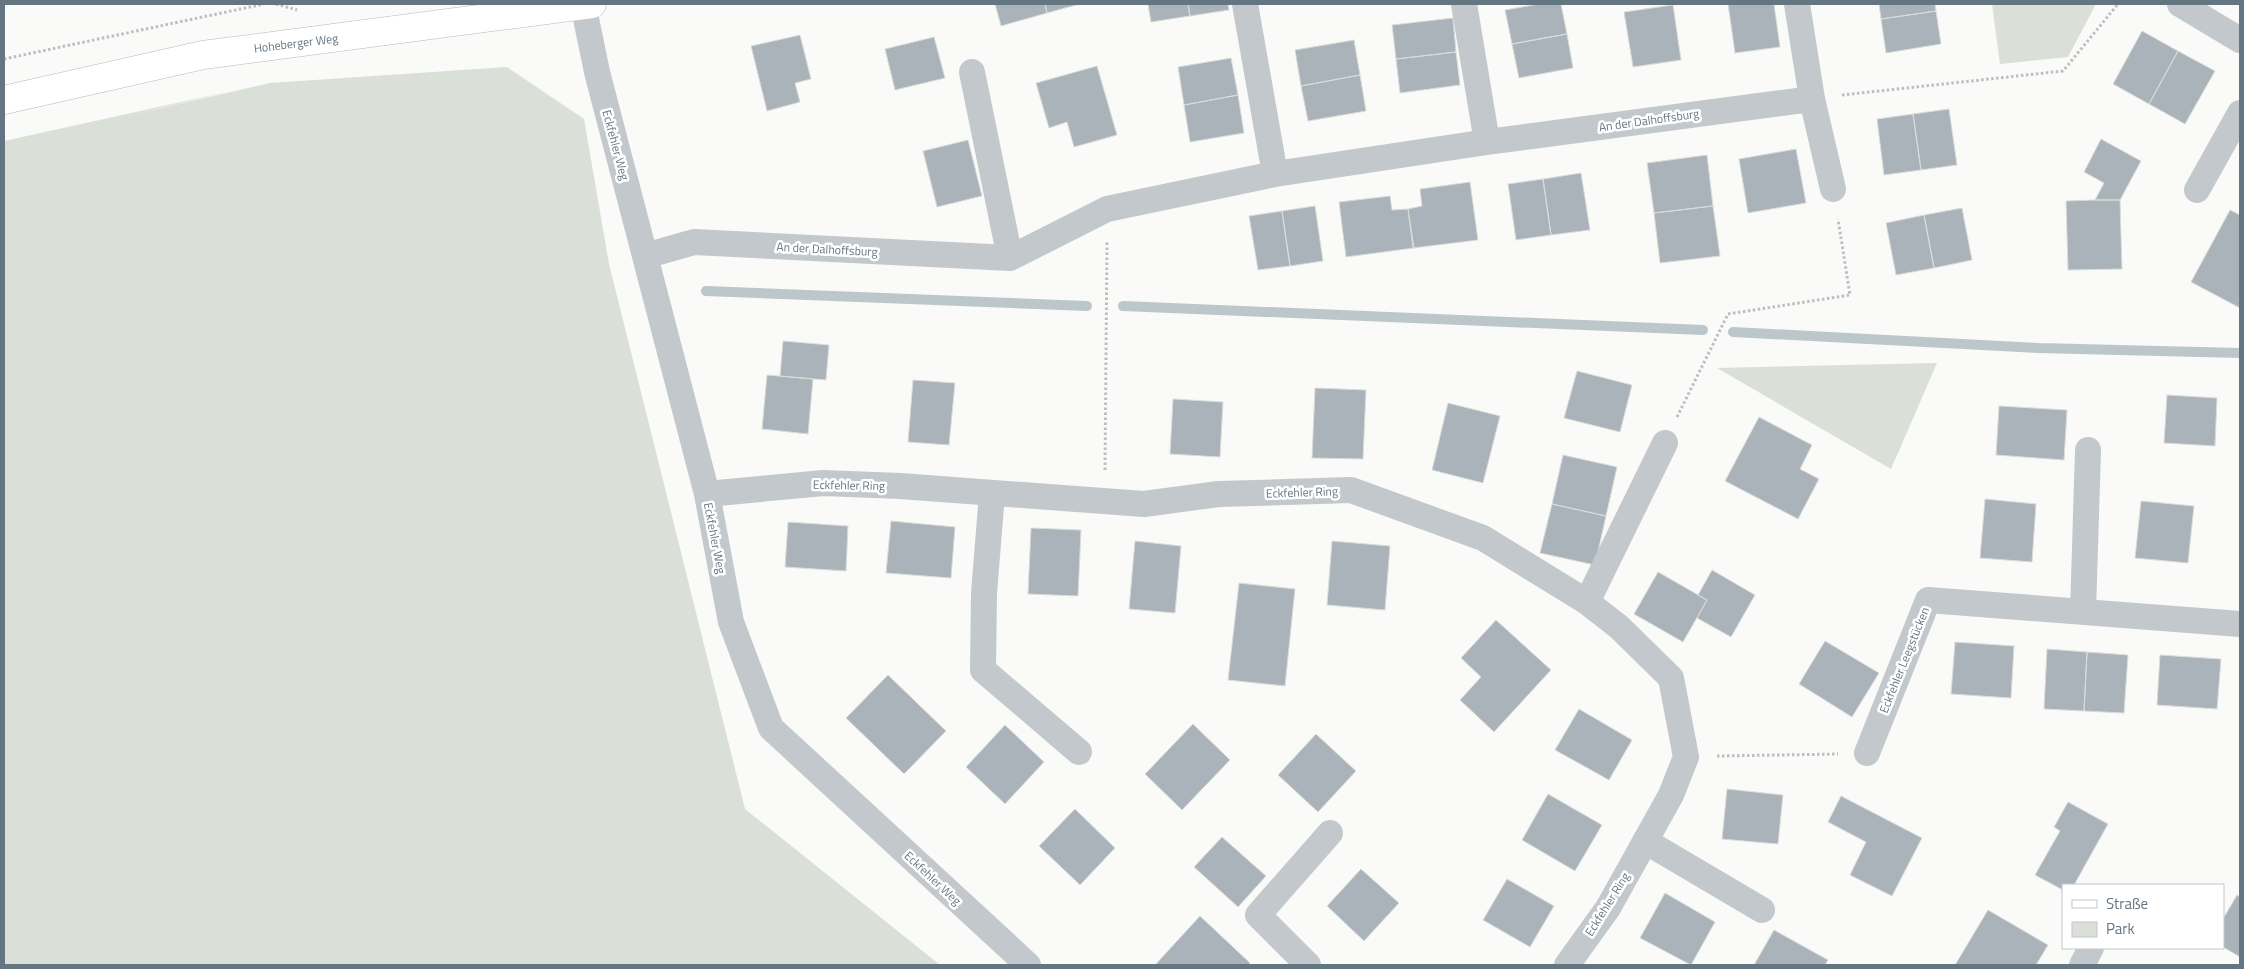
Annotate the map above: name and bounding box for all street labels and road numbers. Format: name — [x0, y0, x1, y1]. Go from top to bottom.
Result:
street label: Hoheberger Weg — [253, 28, 339, 58]
street label: An der Dalhoffsburg — [1598, 104, 1700, 136]
street label: Eckfehler Weg — [597, 108, 635, 182]
street label: An der Dalhoffsburg — [776, 237, 878, 261]
street label: Eckfehler Ring — [813, 475, 885, 495]
street label: Eckfehler Ring — [1266, 481, 1338, 503]
street label: Eckfehler Weg — [699, 501, 731, 575]
street label: Eckfehler Leegstücken — [1874, 604, 1934, 716]
street label: Eckfehler Weg — [900, 846, 966, 910]
street label: Eckfehler Ring — [1580, 868, 1634, 940]

